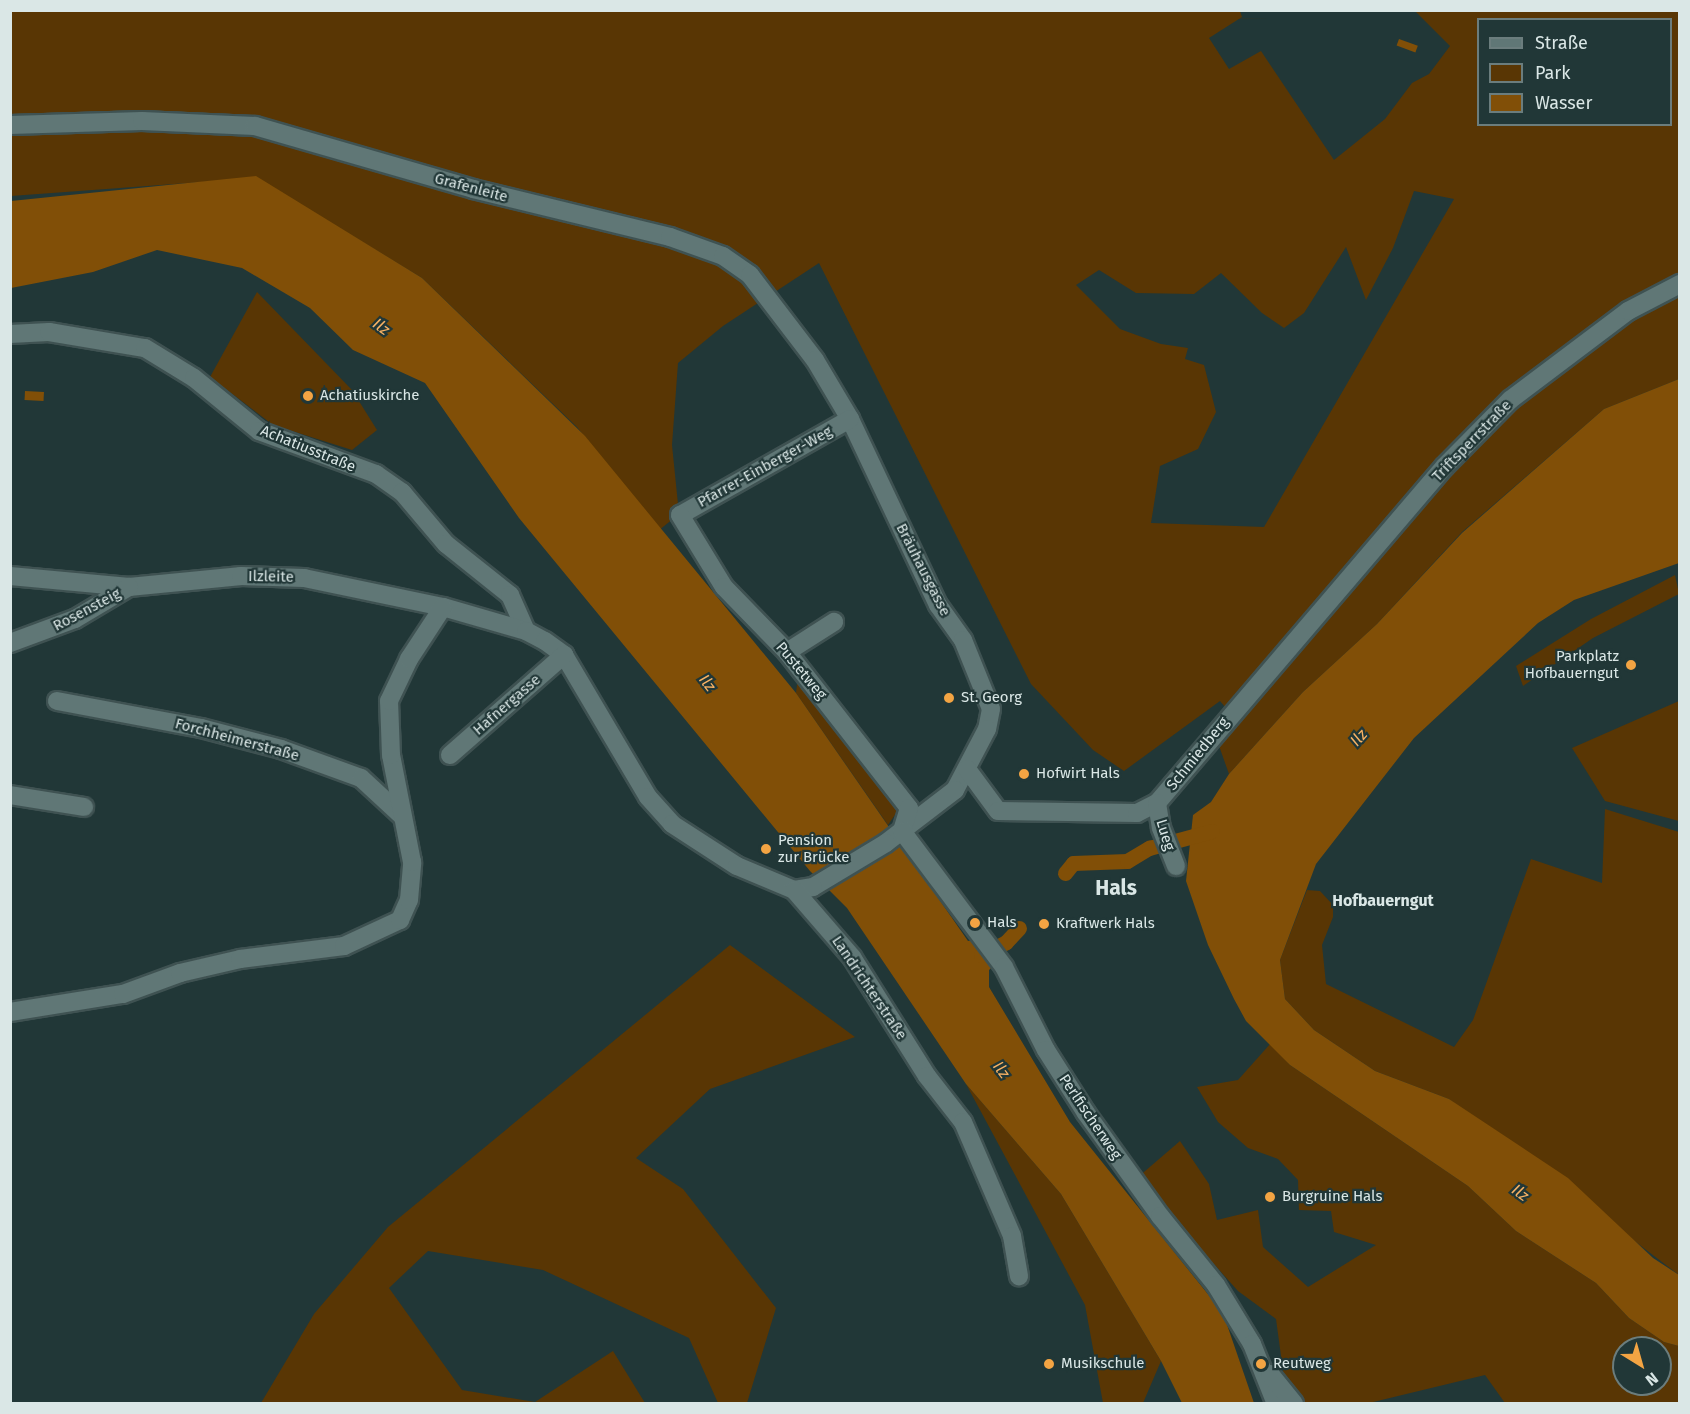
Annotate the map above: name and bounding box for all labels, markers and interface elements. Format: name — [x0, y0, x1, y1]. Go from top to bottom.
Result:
legend — [1477, 18, 1672, 126]
text: Straße — [1535, 32, 1588, 54]
text: Park — [1535, 62, 1570, 84]
text: Wasser — [1535, 92, 1592, 114]
street label: Grafenleite — [433, 170, 509, 206]
water label: Ilz — [369, 314, 393, 340]
place label: Achatiuskirche — [320, 387, 419, 405]
marker: Achatiuskirche — [301, 389, 315, 403]
street label: Triftsperrstraße — [1429, 397, 1515, 485]
street label: Achatiusstraße — [258, 422, 358, 476]
street label: Pfarrer-Einberger-Weg — [695, 422, 835, 512]
street label: Bräuhausgasse — [892, 521, 954, 619]
street label: Ilzleite — [248, 568, 294, 586]
street label: Rosensteig — [50, 585, 124, 635]
street label: Pustetweg — [772, 639, 830, 703]
place label: Parkplatz Hofbauerngut — [1525, 647, 1619, 682]
marker: Parkplatz Hofbauerngut — [1624, 658, 1638, 672]
street label: Hafnergasse — [470, 671, 544, 739]
water label: Ilz — [694, 671, 720, 695]
place label: St. Georg — [961, 689, 1022, 707]
marker: St. Georg — [942, 691, 956, 705]
street label: Schmiedberg — [1163, 714, 1233, 794]
street label: Forchheimerstraße — [173, 715, 301, 765]
water label: Ilz — [1346, 726, 1372, 750]
place label: Hofwirt Hals — [1036, 765, 1120, 783]
marker: Hofwirt Hals — [1017, 767, 1031, 781]
street label: Lueg — [1152, 817, 1178, 853]
place label: Pension zur Brücke — [778, 831, 849, 866]
marker: Pension zur Brücke — [759, 842, 773, 856]
district label: Hals — [1095, 875, 1137, 901]
district label: Hofbauerngut — [1332, 891, 1434, 911]
place label: Hals — [987, 914, 1017, 932]
place label: Kraftwerk Hals — [1056, 915, 1155, 933]
marker: Hals — [968, 916, 982, 930]
marker: Kraftwerk Hals — [1037, 917, 1051, 931]
street label: Landrichterstraße — [828, 933, 910, 1043]
water label: Ilz — [988, 1058, 1014, 1082]
street label: Perlfischerweg — [1055, 1071, 1125, 1163]
water label: Ilz — [1508, 1180, 1532, 1206]
place label: Burgruine Hals — [1282, 1188, 1383, 1206]
marker: Burgruine Hals — [1263, 1190, 1277, 1204]
north arrow — [1612, 1336, 1672, 1396]
place label: Musikschule — [1061, 1355, 1144, 1373]
place label: Reutweg — [1273, 1355, 1331, 1373]
marker: Musikschule — [1042, 1357, 1056, 1371]
marker: Reutweg — [1254, 1357, 1268, 1371]
text: N — [1642, 1368, 1662, 1390]

